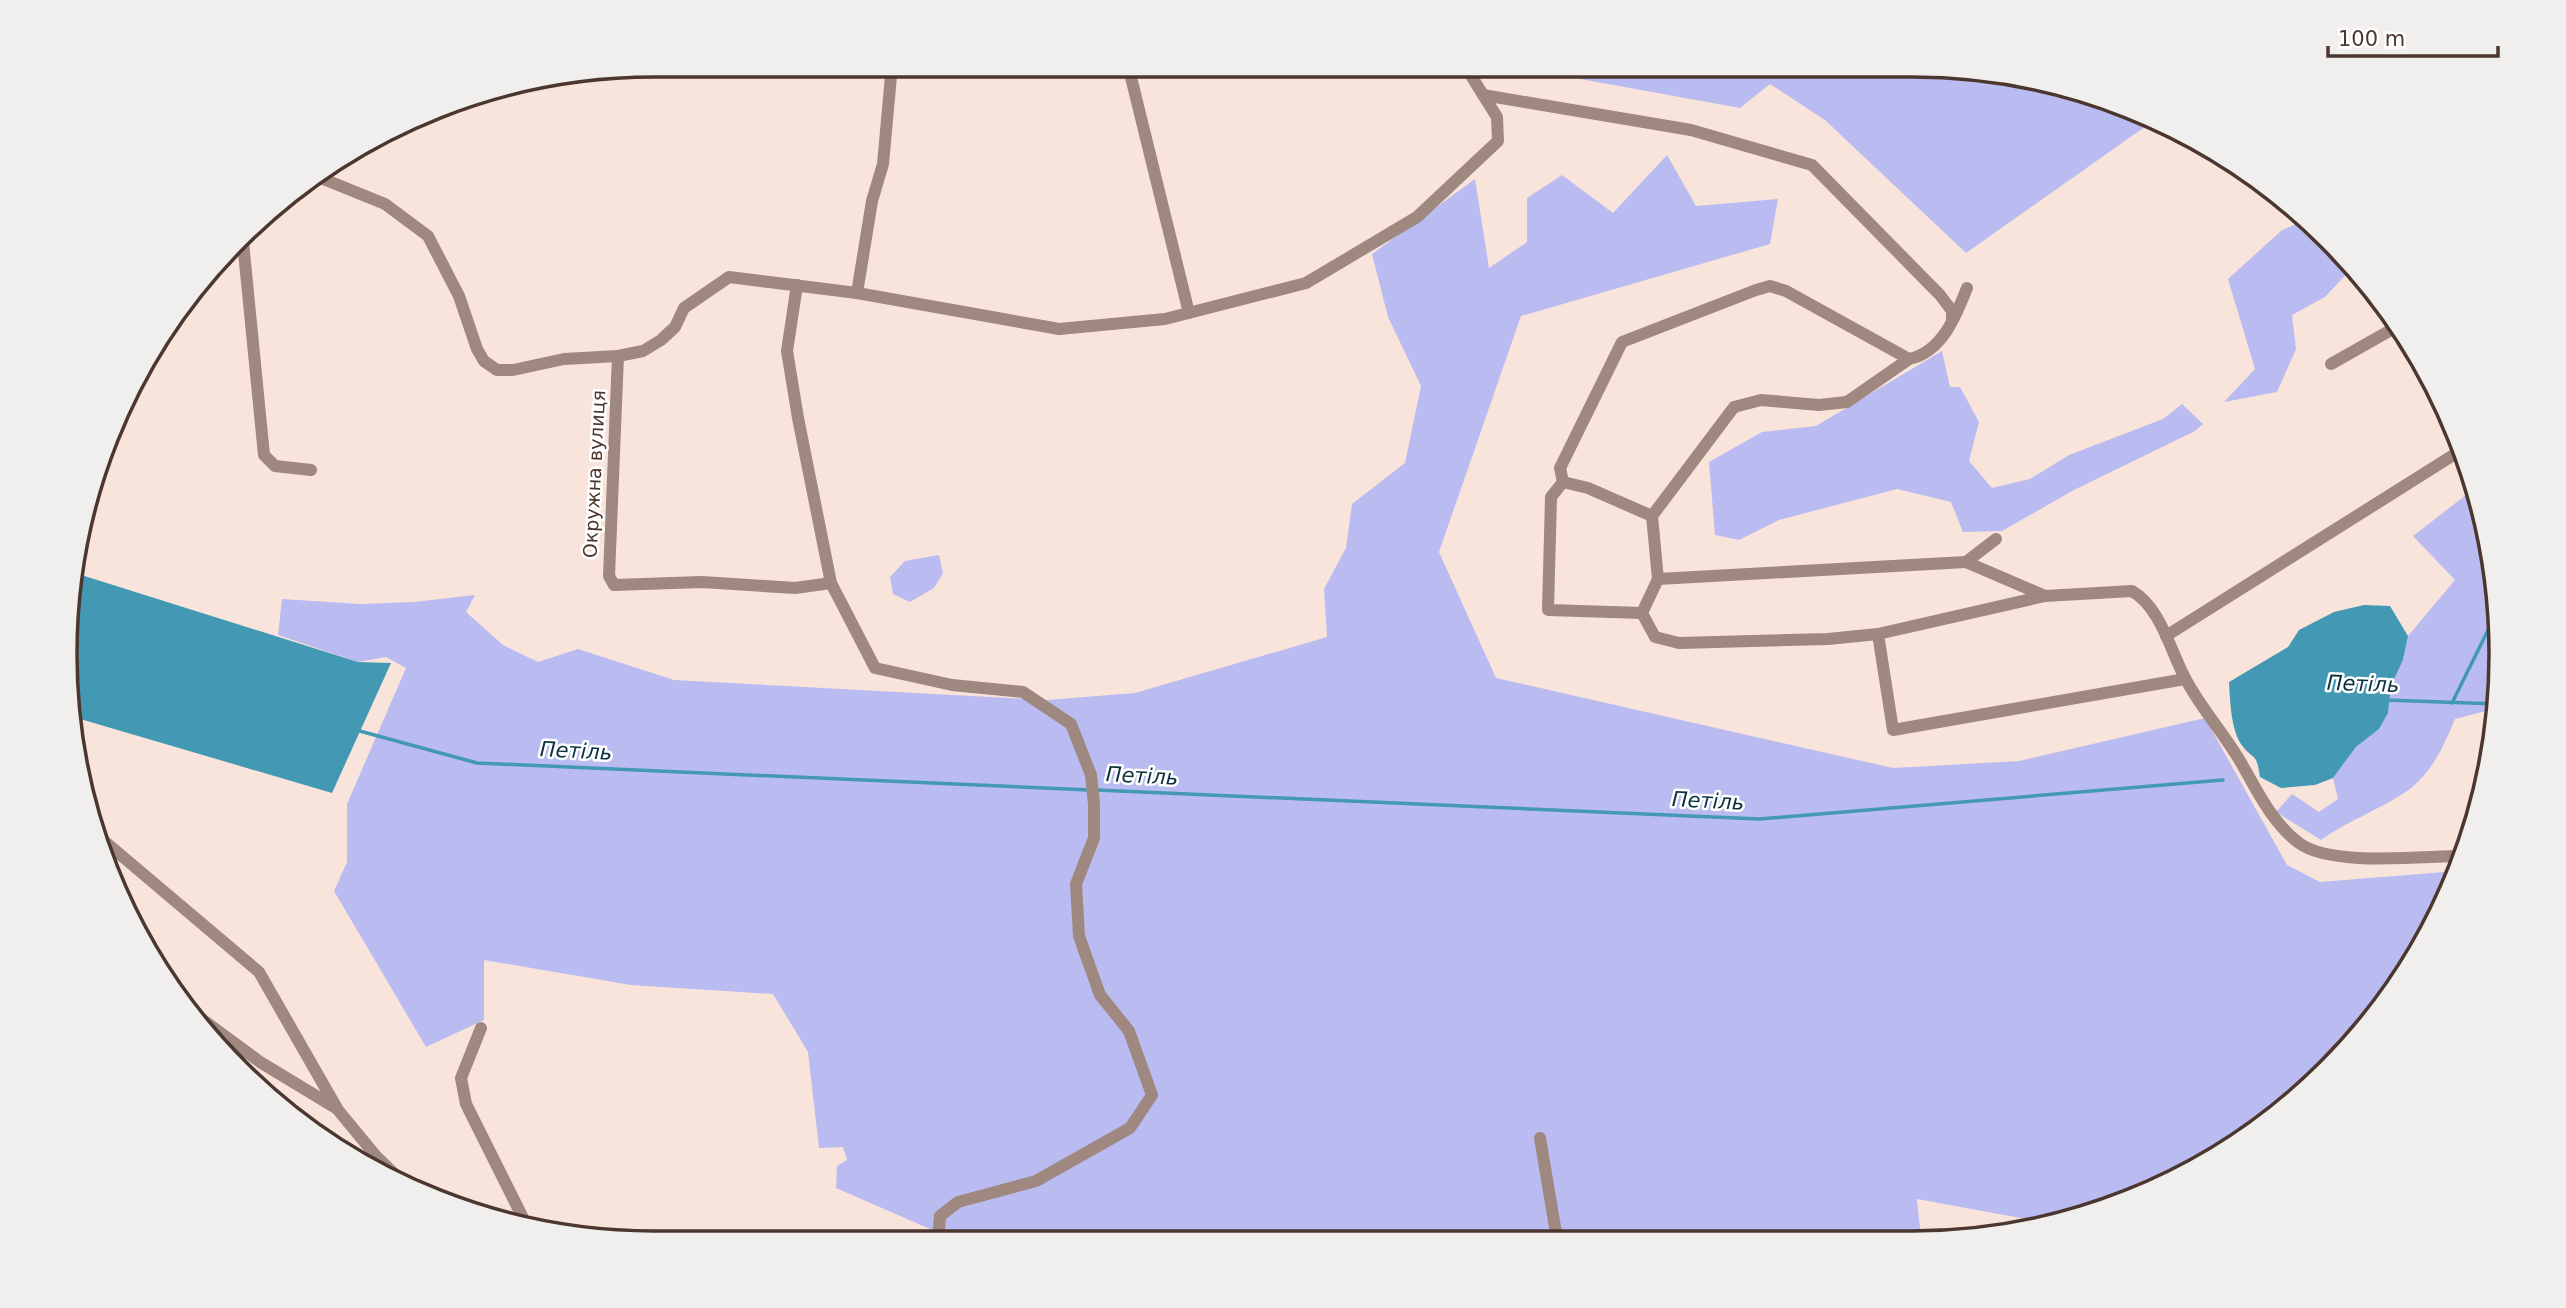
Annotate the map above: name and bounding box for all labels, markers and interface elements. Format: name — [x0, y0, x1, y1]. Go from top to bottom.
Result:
scale bar — [2328, 14, 2498, 58]
text: 100 m — [2338, 27, 2405, 51]
street label: Окружна вулиця — [579, 389, 609, 559]
water label: Петіль — [2326, 671, 2400, 697]
water label: Петіль — [539, 737, 613, 765]
water label: Петіль — [1105, 762, 1179, 790]
water label: Петіль — [1671, 787, 1745, 815]

